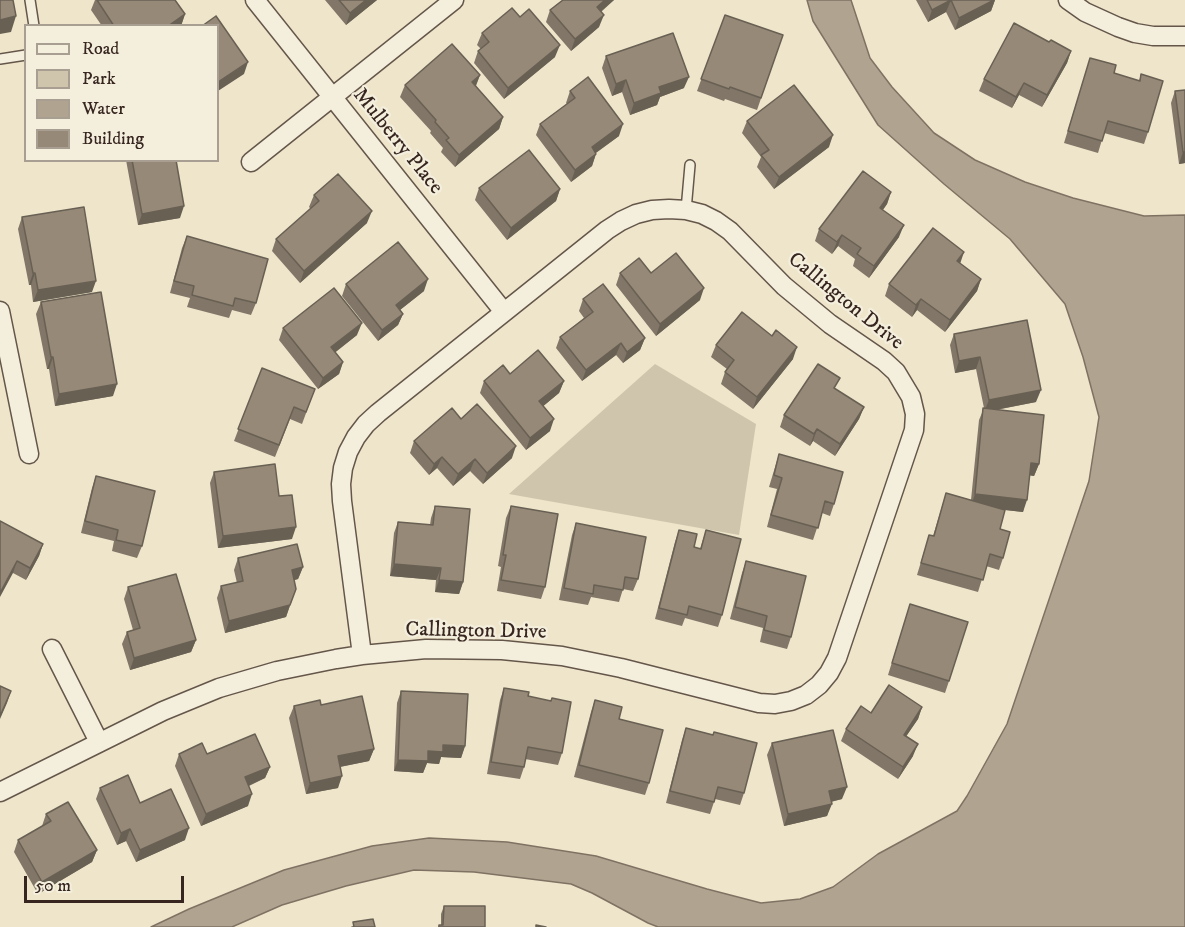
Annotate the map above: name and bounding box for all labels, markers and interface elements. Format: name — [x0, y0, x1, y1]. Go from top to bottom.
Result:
legend — [24, 24, 219, 162]
text: Road — [82, 38, 119, 60]
text: Park — [82, 68, 116, 90]
street label: Mulberry Place — [347, 84, 447, 200]
text: Water — [82, 98, 125, 120]
text: Building — [82, 128, 144, 150]
street label: Callington Drive — [782, 248, 908, 356]
street label: Callington Drive — [405, 618, 547, 646]
scale bar — [27, 864, 188, 902]
text: 50 m — [35, 875, 71, 897]

